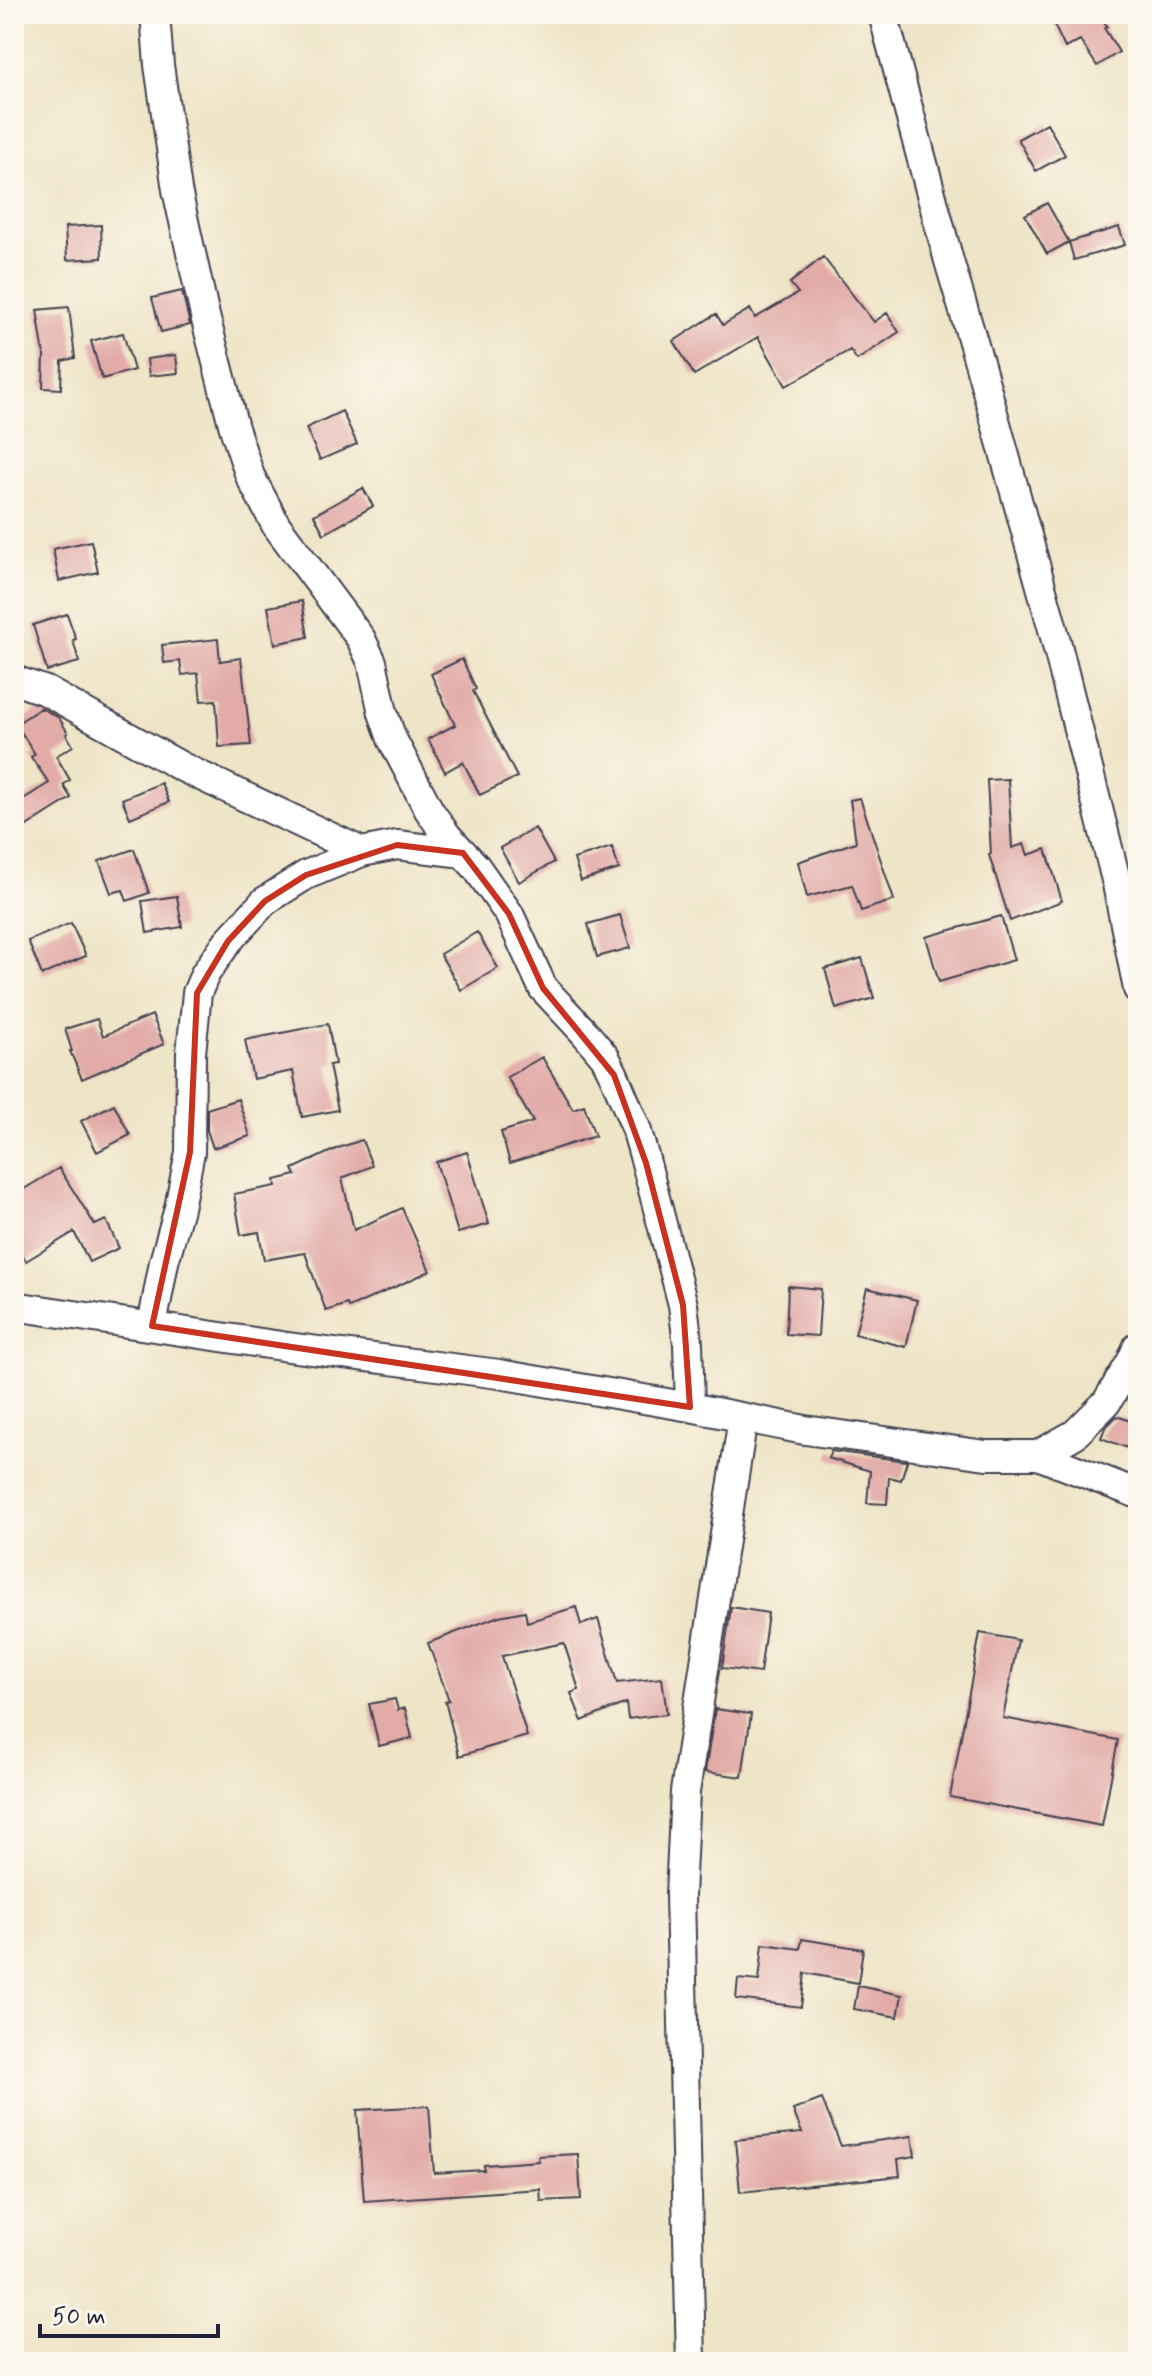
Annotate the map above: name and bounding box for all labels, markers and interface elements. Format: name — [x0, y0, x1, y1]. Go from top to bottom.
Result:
scale bar — [40, 2288, 218, 2338]
text: 50 m — [52, 2302, 106, 2333]

